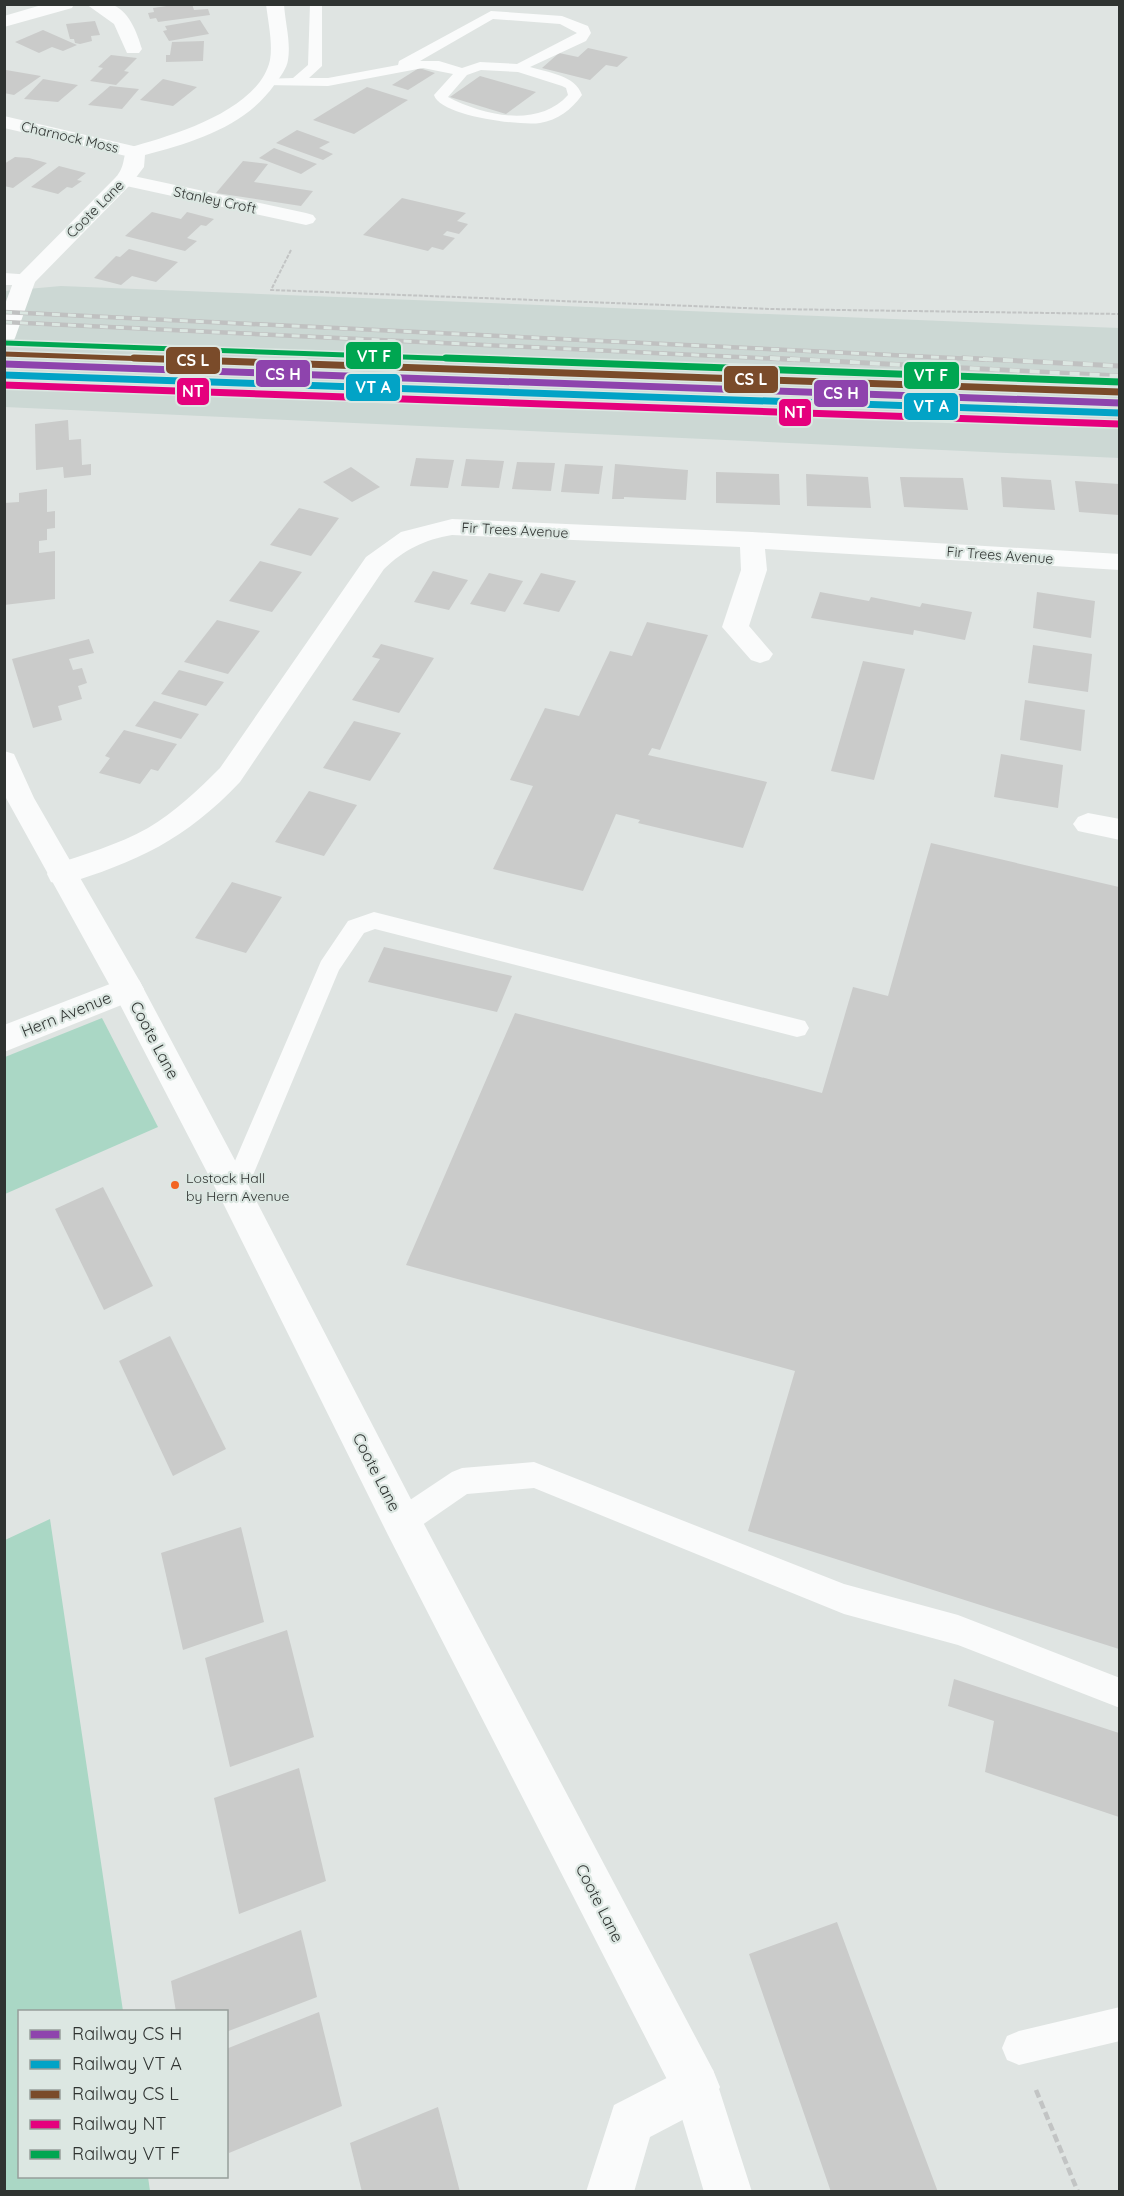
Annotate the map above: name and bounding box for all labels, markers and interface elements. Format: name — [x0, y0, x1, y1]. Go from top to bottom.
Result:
street label: Charnock Moss — [20, 117, 120, 157]
street label: Coote Lane — [62, 176, 128, 242]
street label: Stanley Croft — [172, 182, 258, 218]
line badge: VT F — [345, 341, 402, 370]
line badge: CS L — [165, 346, 221, 375]
text: VT F — [357, 346, 391, 366]
text: CS L — [176, 350, 210, 370]
line badge: CS H — [255, 359, 311, 388]
line badge: VT F — [903, 361, 960, 390]
text: CS H — [265, 364, 301, 384]
line badge: CS L — [723, 365, 779, 394]
text: VT F — [914, 365, 948, 385]
text: CS L — [734, 369, 768, 389]
line badge: VT A — [345, 373, 401, 402]
line badge: NT — [176, 377, 210, 406]
text: VT A — [355, 377, 392, 397]
line badge: CS H — [813, 379, 869, 408]
text: NT — [182, 381, 204, 401]
text: CS H — [823, 383, 859, 403]
line badge: VT A — [903, 392, 959, 421]
text: VT A — [913, 396, 950, 416]
line badge: NT — [778, 398, 812, 427]
text: NT — [784, 402, 806, 422]
street label: Fir Trees Avenue — [461, 518, 569, 542]
street label: Fir Trees Avenue — [946, 542, 1054, 568]
street label: Hern Avenue — [18, 987, 114, 1041]
street label: Coote Lane — [126, 998, 184, 1082]
place label: Lostock Hall by Hern Avenue — [186, 1169, 290, 1205]
marker: Lostock Hall by Hern Avenue — [169, 1179, 181, 1191]
street label: Coote Lane — [349, 1430, 405, 1514]
street label: Coote Lane — [572, 1861, 628, 1945]
legend — [18, 2010, 228, 2178]
text: Railway CS H — [72, 2022, 182, 2045]
text: Railway VT A — [72, 2052, 182, 2075]
text: Railway CS L — [72, 2082, 179, 2105]
text: Railway NT — [72, 2112, 167, 2135]
text: Railway VT F — [72, 2142, 181, 2165]

